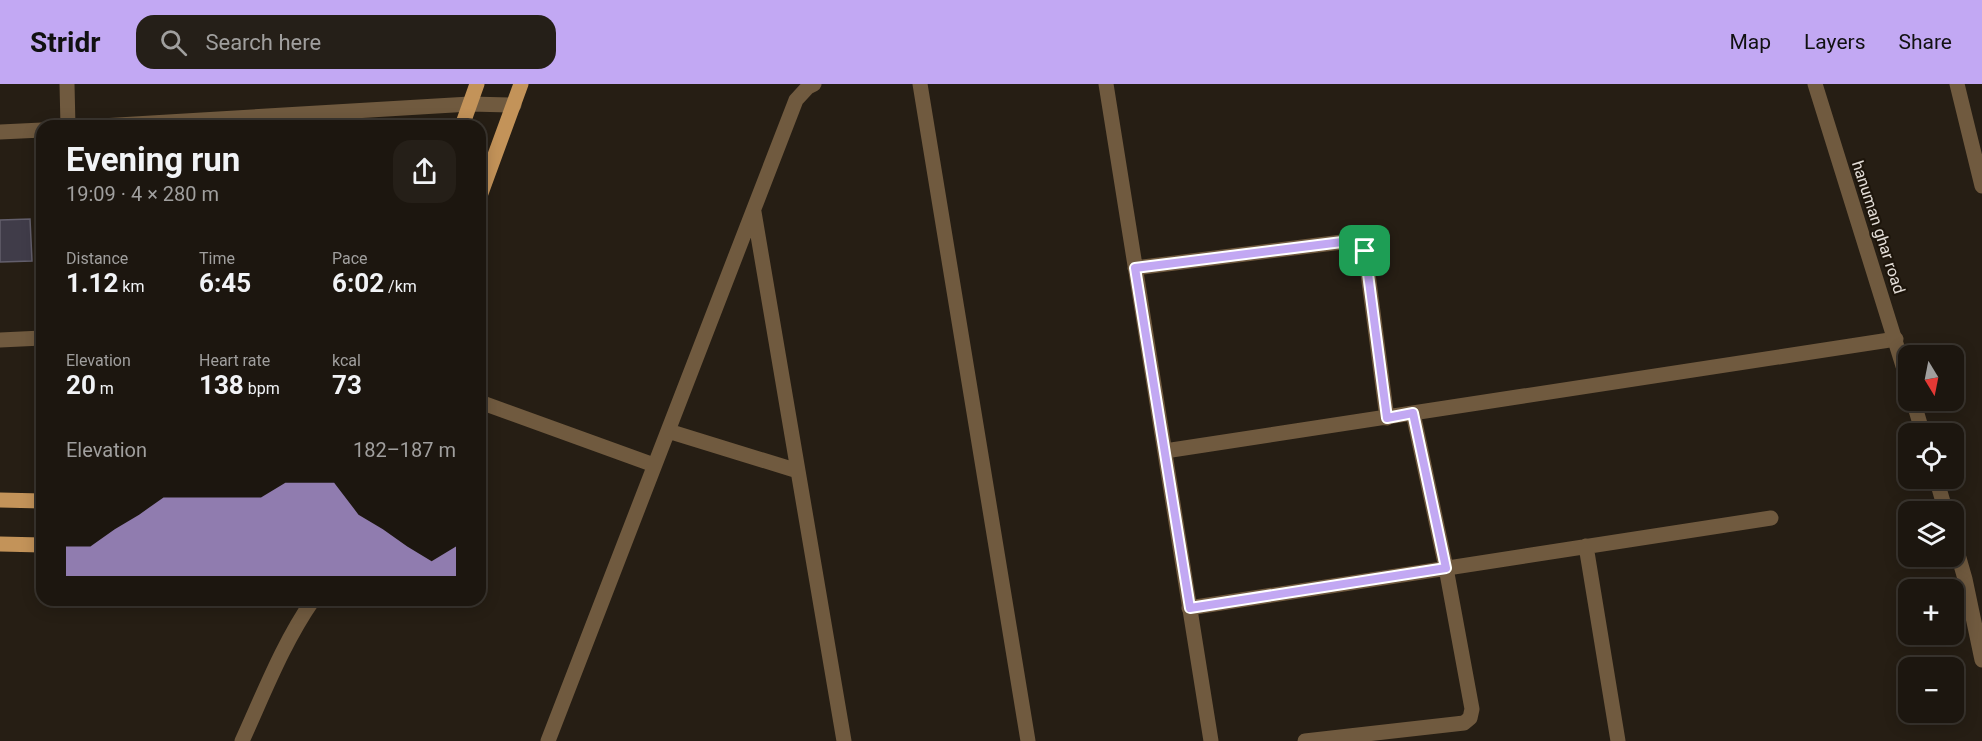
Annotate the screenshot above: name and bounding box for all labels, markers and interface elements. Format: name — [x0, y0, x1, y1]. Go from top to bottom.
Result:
search box — [136, 15, 556, 69]
text: Stridr — [30, 26, 100, 59]
icon: search — [157, 26, 190, 59]
text: Search here — [205, 30, 321, 55]
text: Map — [1729, 30, 1771, 54]
text: Layers — [1804, 30, 1865, 54]
text: Share — [1898, 30, 1952, 54]
text: Evening run — [66, 140, 240, 179]
button: share — [393, 140, 456, 203]
street label: hanuman ghar road — [1848, 158, 1909, 296]
text: 19:09 · 4 × 280 m — [66, 182, 219, 206]
pin — [1339, 225, 1390, 276]
icon: arrive — [1348, 234, 1381, 267]
text: Distance — [66, 249, 128, 268]
text: Time — [199, 249, 235, 268]
text: Pace — [332, 249, 368, 268]
text: 1.12 — [66, 268, 118, 298]
text: 6:45 — [199, 268, 251, 298]
text: 6:02 — [332, 268, 384, 298]
text: km — [118, 277, 144, 296]
text: /km — [384, 277, 417, 296]
north arrow — [1898, 345, 1964, 411]
map controls — [1898, 345, 1964, 723]
text: Elevation — [66, 351, 131, 370]
text: Heart rate — [199, 351, 270, 370]
text: kcal — [332, 351, 361, 370]
text: 20 — [66, 370, 96, 400]
text: 138 — [199, 370, 244, 400]
text: 73 — [332, 370, 362, 400]
text: m — [96, 379, 114, 398]
text: bpm — [244, 379, 280, 398]
button: locate — [1898, 423, 1964, 489]
text: Elevation — [66, 438, 147, 462]
text: 182–187 m — [353, 438, 456, 462]
button: layers — [1898, 501, 1964, 567]
button: + — [1898, 579, 1964, 645]
button: − — [1898, 657, 1964, 723]

